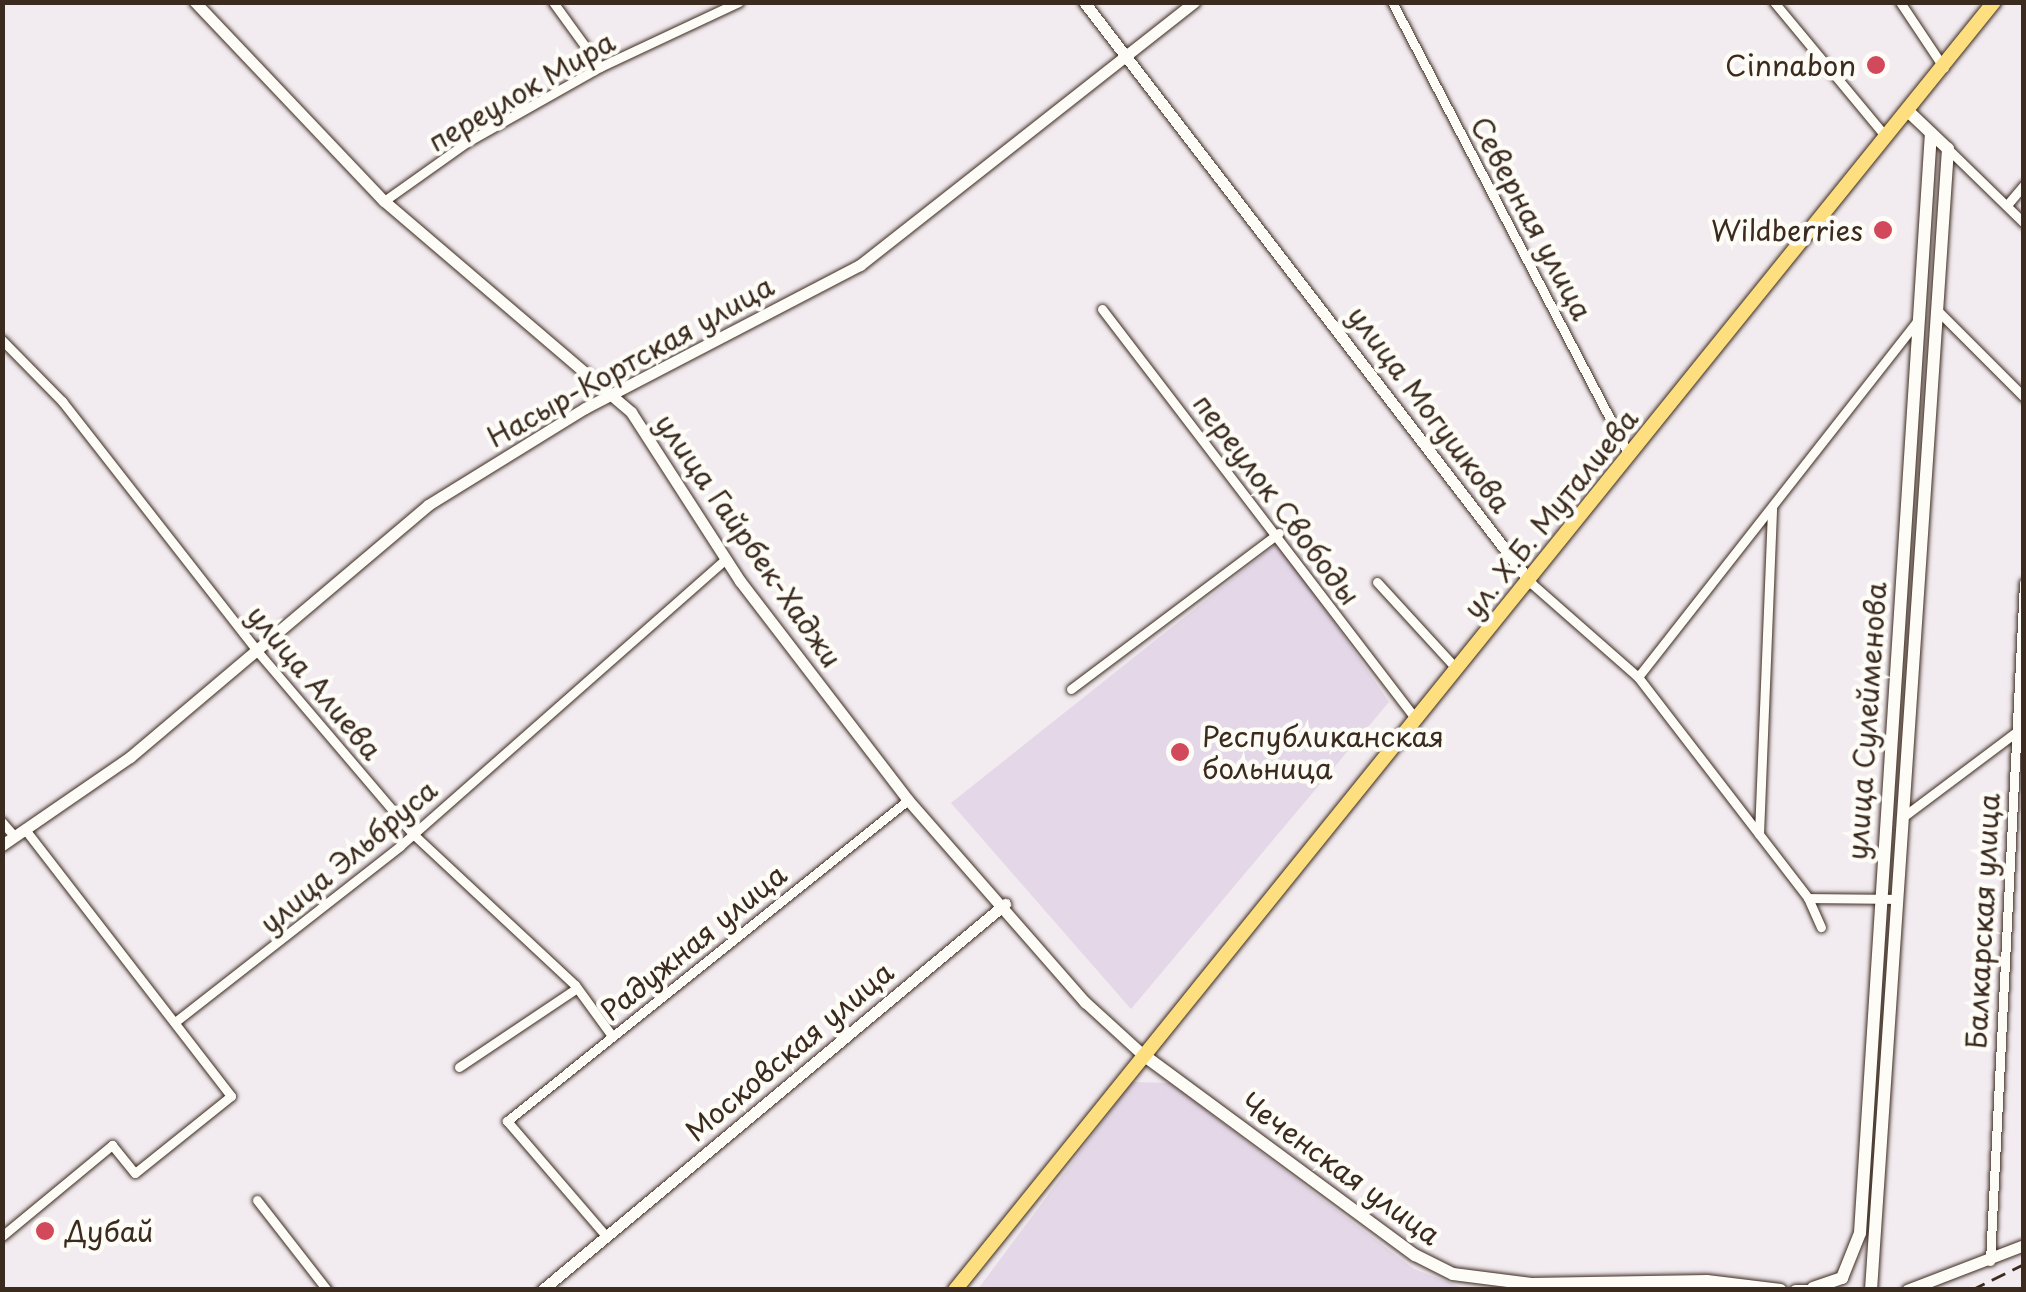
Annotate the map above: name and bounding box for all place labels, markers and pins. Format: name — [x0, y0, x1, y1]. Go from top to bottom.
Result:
place label: Cinnabon — [1725, 48, 1856, 82]
marker: Cinnabon — [1865, 54, 1887, 76]
place label: Wildberries — [1711, 213, 1863, 247]
marker: Wildberries — [1872, 219, 1894, 241]
place label: Республиканская больница — [1202, 719, 1444, 785]
marker: Республиканская больница — [1167, 739, 1193, 765]
place label: Дубай — [65, 1214, 153, 1248]
marker: Дубай — [34, 1220, 56, 1242]

